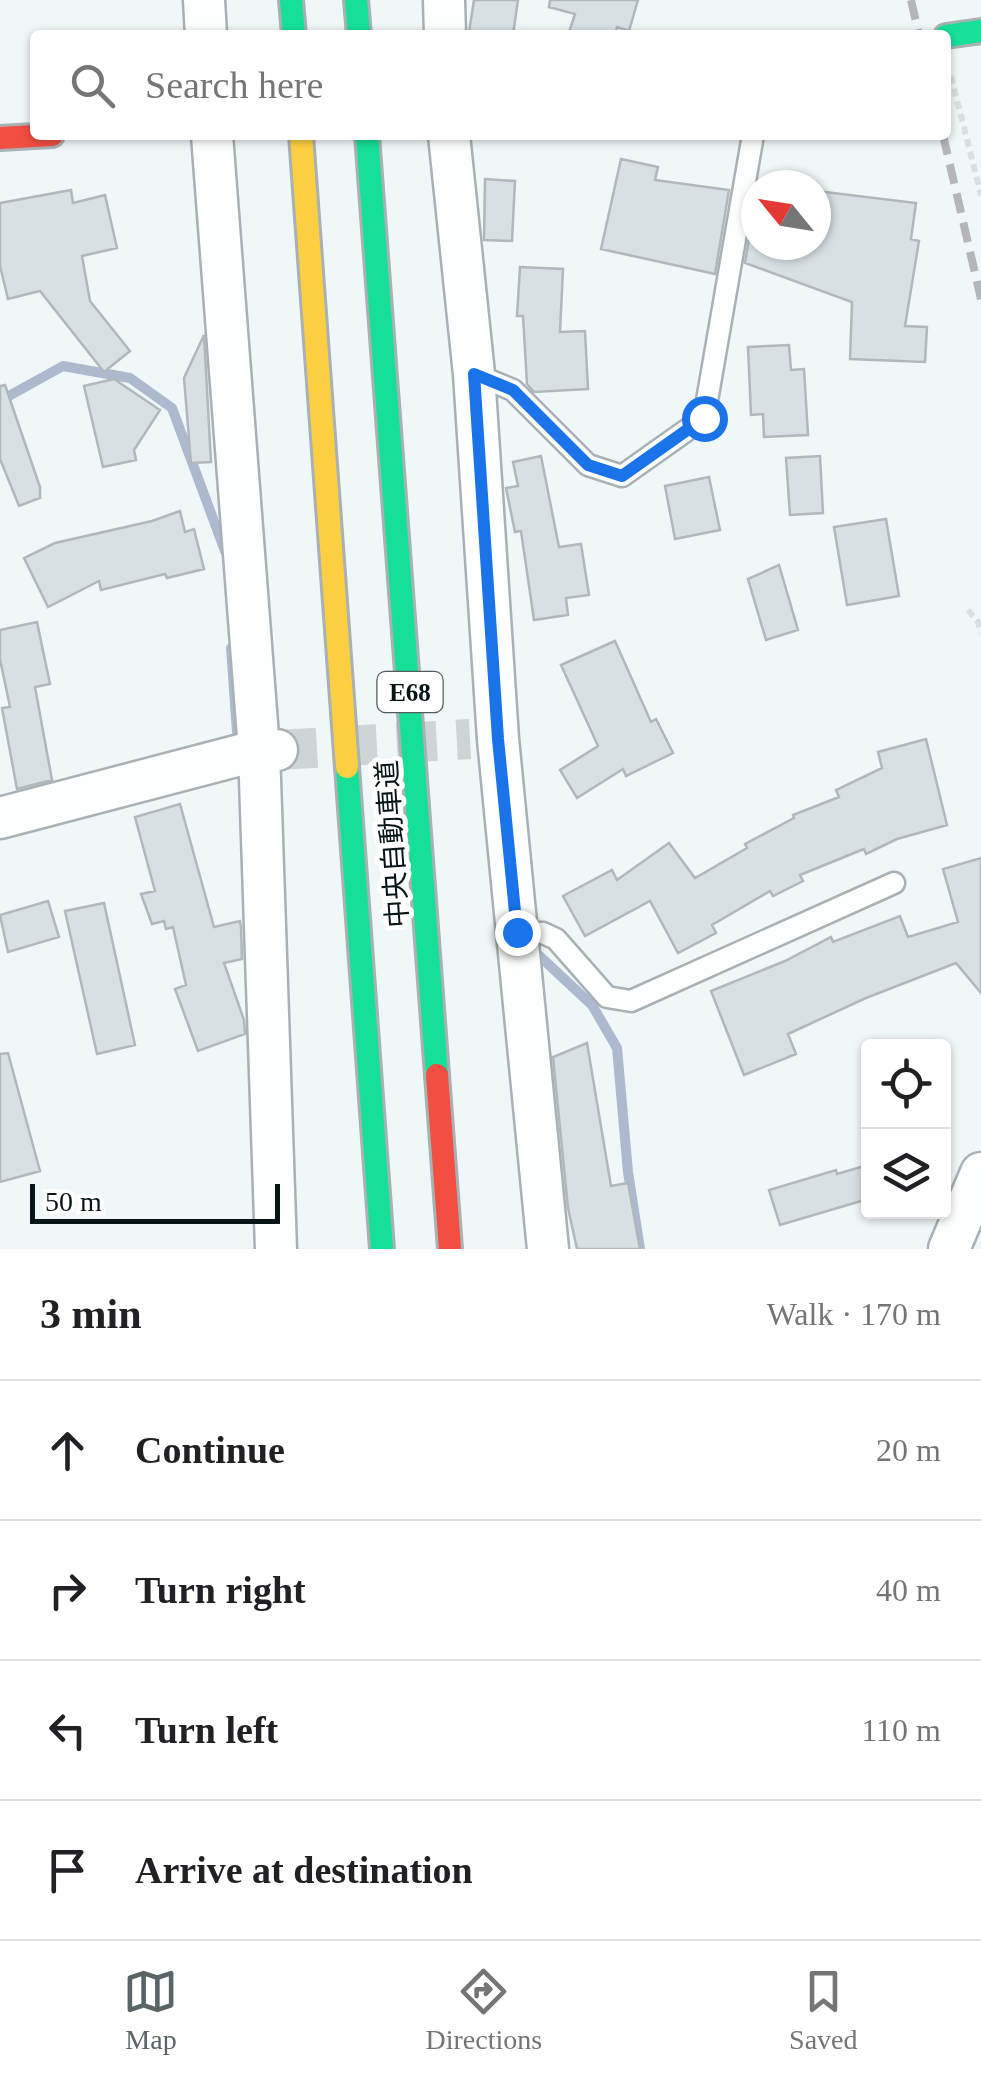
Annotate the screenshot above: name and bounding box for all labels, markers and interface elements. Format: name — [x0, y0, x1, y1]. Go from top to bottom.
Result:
search box — [30, 30, 951, 140]
icon: search — [65, 58, 120, 113]
text: Search here — [145, 64, 323, 106]
north arrow — [741, 170, 831, 260]
route start — [682, 396, 728, 442]
road number: E68 — [378, 672, 442, 712]
street label: 中央自動車道 — [371, 759, 414, 929]
route end — [495, 910, 541, 956]
map controls — [861, 1039, 951, 1219]
button: locate — [861, 1039, 951, 1129]
button: layers — [861, 1129, 951, 1219]
scale bar — [30, 1179, 280, 1224]
text: 50 m — [45, 1186, 102, 1217]
text: 3 min — [40, 1291, 142, 1337]
text: Walk · 170 m — [767, 1296, 941, 1332]
icon: ahead — [40, 1423, 95, 1478]
text: Continue — [135, 1429, 285, 1471]
text: 20 m — [876, 1432, 941, 1468]
icon: right — [40, 1563, 95, 1618]
text: Turn right — [135, 1569, 306, 1611]
text: 40 m — [876, 1572, 941, 1608]
icon: left — [40, 1703, 95, 1758]
text: Turn left — [135, 1709, 278, 1751]
text: 110 m — [861, 1712, 941, 1748]
icon: arrive — [40, 1843, 95, 1898]
text: Arrive at destination — [135, 1849, 473, 1891]
tab: Map — [123, 1964, 178, 2056]
tab: Directions — [425, 1964, 542, 2056]
tab: Saved — [789, 1964, 858, 2056]

